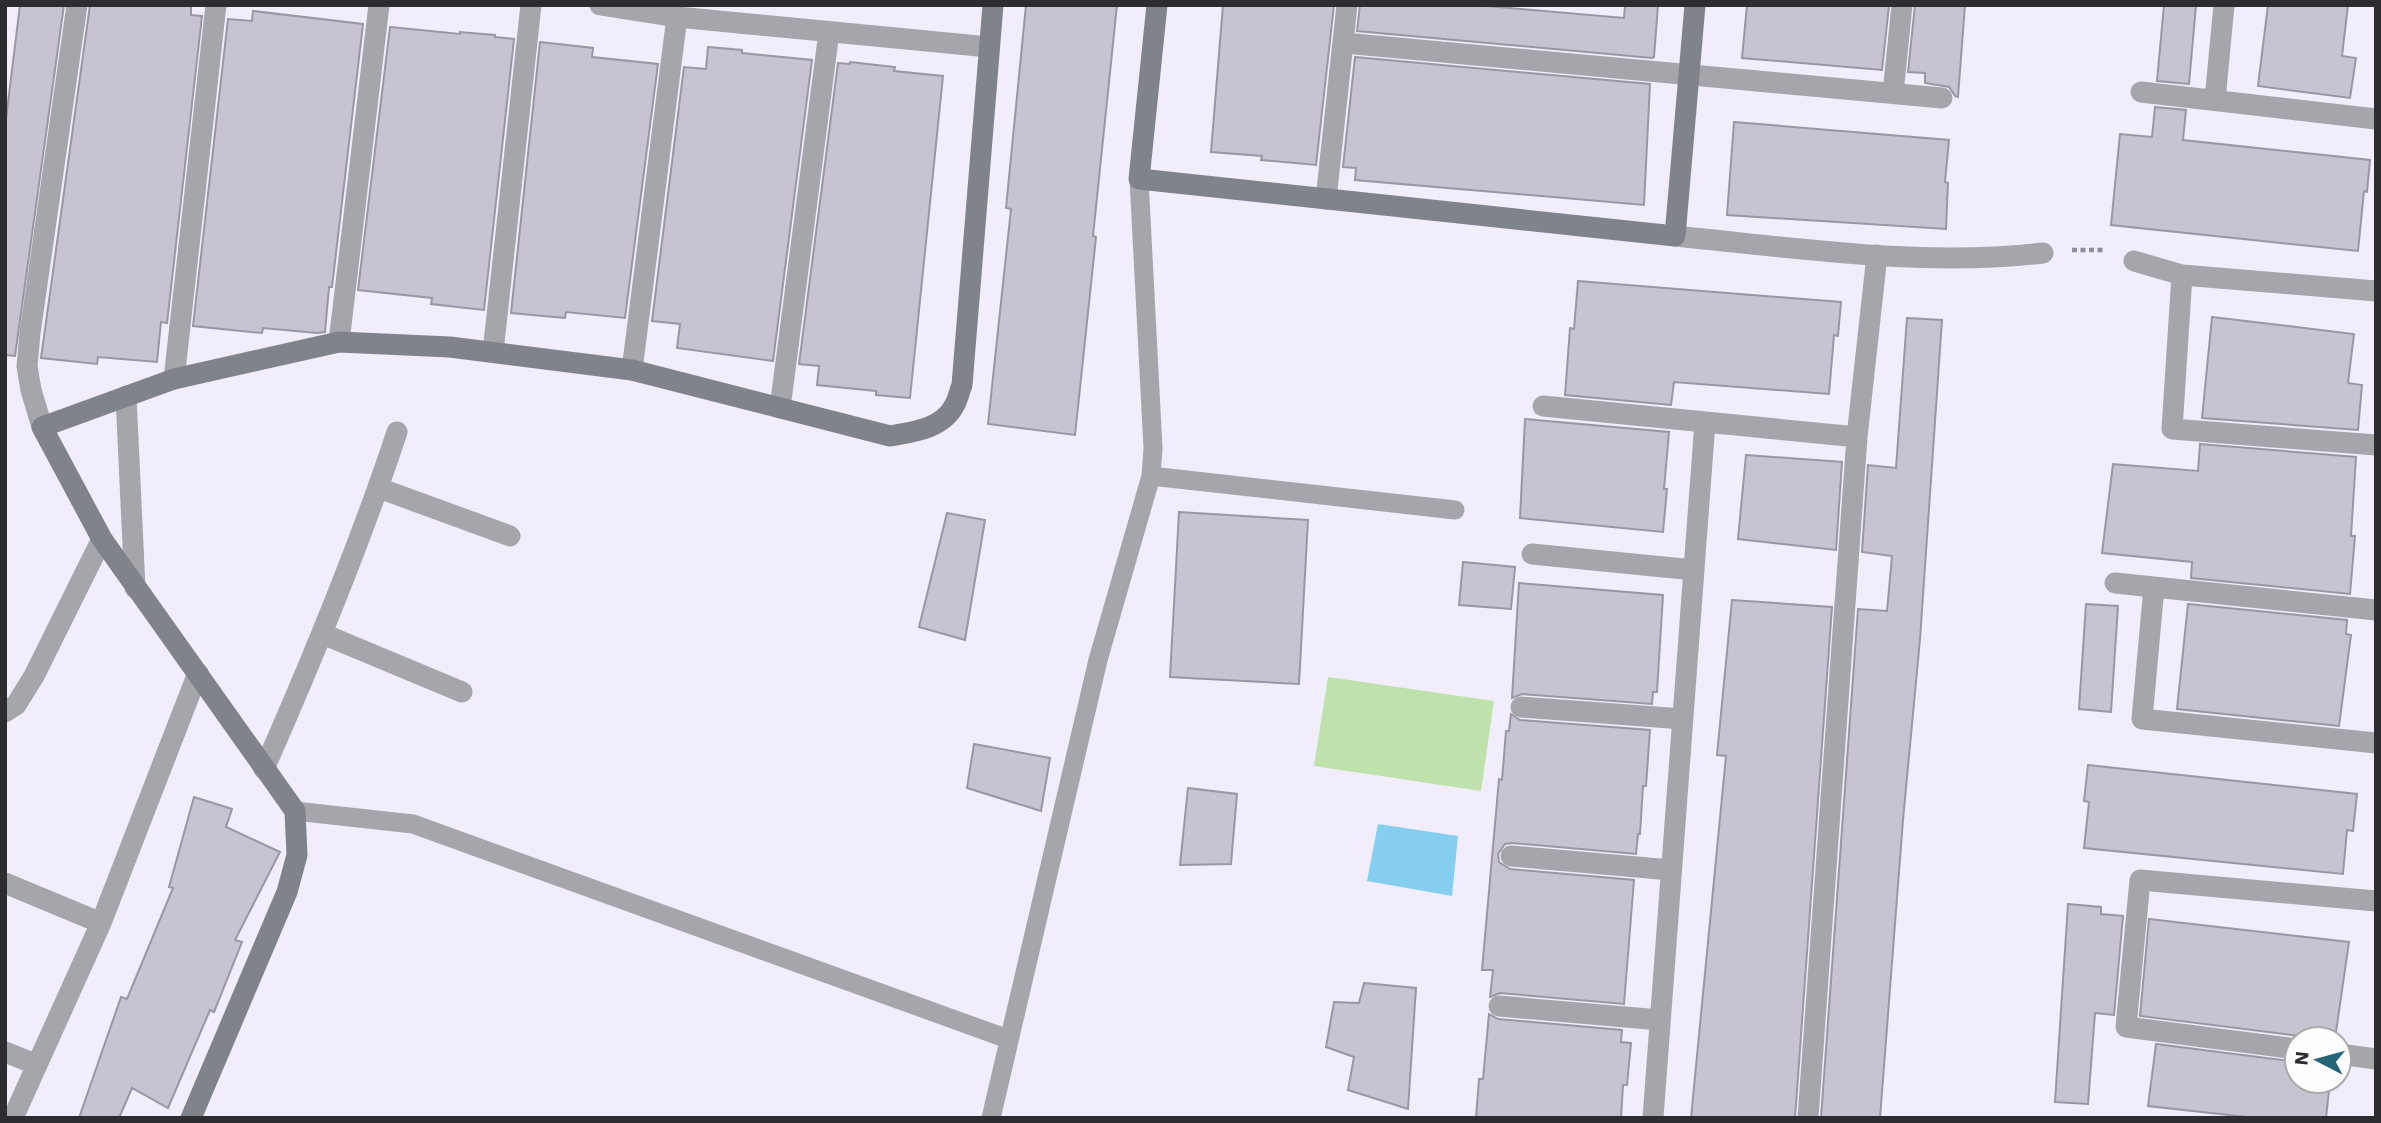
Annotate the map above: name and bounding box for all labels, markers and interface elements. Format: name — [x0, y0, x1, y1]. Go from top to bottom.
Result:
north arrow — [2283, 1025, 2353, 1095]
text: N — [2289, 1050, 2314, 1066]

